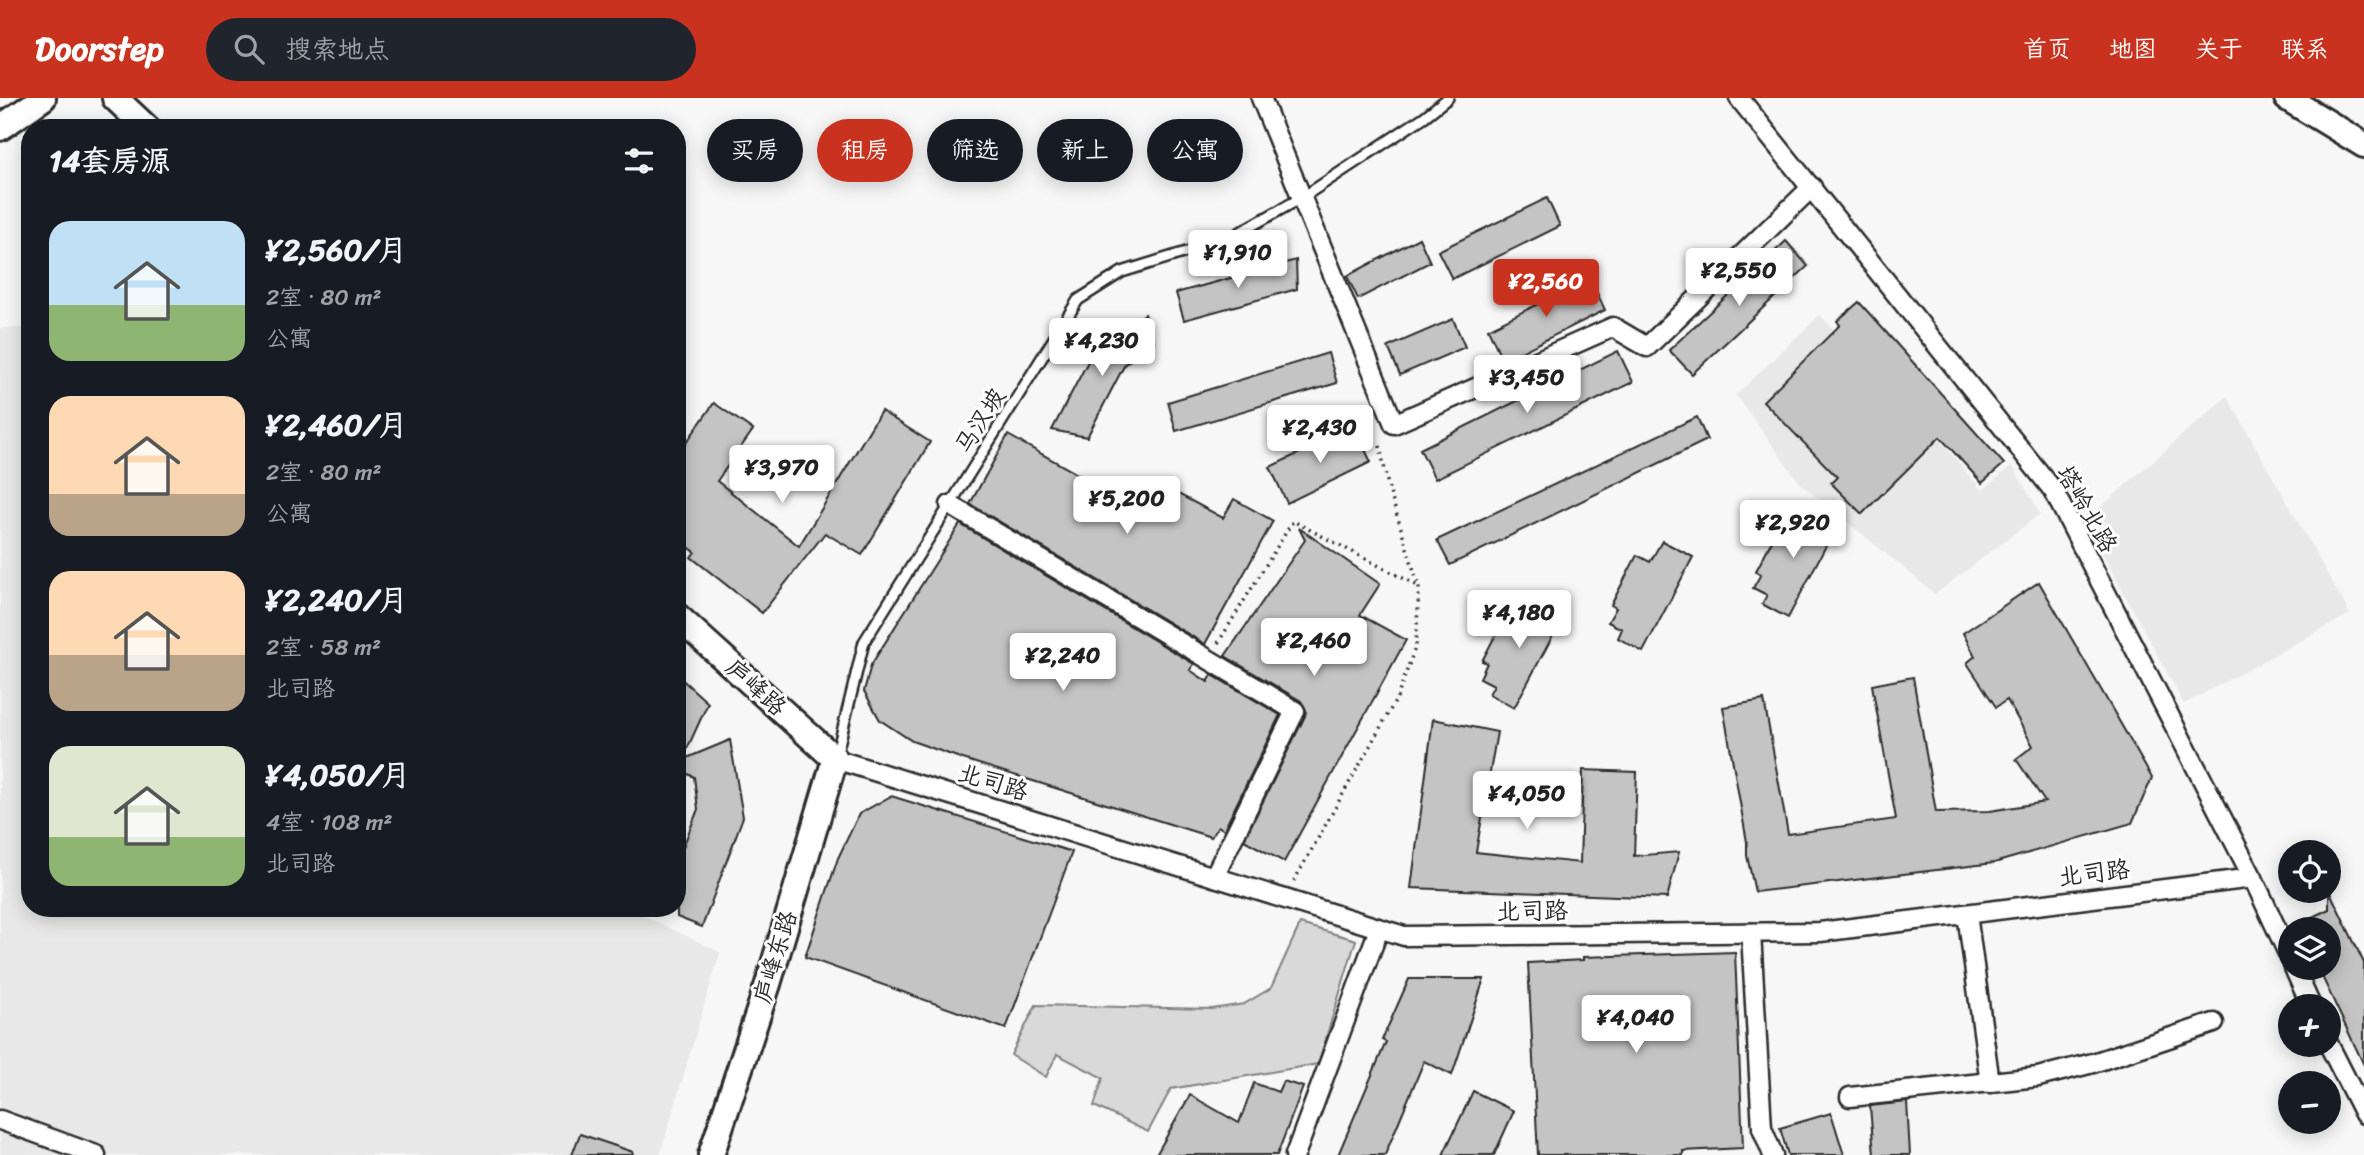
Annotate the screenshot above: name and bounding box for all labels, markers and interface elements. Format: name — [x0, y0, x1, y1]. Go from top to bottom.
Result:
search box — [206, 18, 696, 81]
text: Doorstep — [35, 20, 164, 78]
text: 搜索地点 — [286, 26, 390, 72]
text: 首页 — [2023, 28, 2071, 70]
text: 地图 — [2109, 28, 2157, 70]
text: 关于 — [2195, 28, 2243, 70]
text: 联系 — [2281, 28, 2329, 70]
icon: search — [230, 30, 268, 68]
chip: 买房 — [707, 119, 803, 182]
chip: 租房 — [817, 119, 913, 182]
chip: 筛选 — [927, 119, 1023, 182]
chip: 新上 — [1037, 119, 1133, 182]
chip: 公寓 — [1147, 119, 1243, 182]
text: 14套房源 — [49, 134, 171, 188]
icon: filters — [620, 142, 658, 180]
text: ¥2,560/月 — [266, 223, 407, 277]
pin: ¥1,910 — [1181, 230, 1295, 290]
text: ¥1,910 — [1204, 232, 1272, 273]
pin: ¥2,550 — [1682, 248, 1796, 308]
icon: home — [105, 249, 189, 333]
text: ¥2,550 — [1702, 250, 1776, 291]
pin: ¥2,560 — [1489, 260, 1603, 319]
text: ¥2,560 — [1509, 261, 1583, 302]
text: 2室 · 80 m² — [266, 277, 381, 318]
text: 公寓 — [266, 318, 312, 359]
pin: ¥4,230 — [1045, 318, 1159, 378]
text: ¥4,230 — [1065, 320, 1139, 361]
pin: ¥3,450 — [1470, 356, 1584, 415]
text: ¥3,450 — [1490, 357, 1564, 398]
street label: 马汉坡 — [943, 379, 1017, 463]
text: ¥2,460/月 — [266, 398, 408, 452]
pin: ¥2,430 — [1263, 406, 1377, 465]
text: ¥2,430 — [1283, 407, 1357, 448]
icon: home — [105, 424, 189, 508]
pin: ¥3,970 — [725, 446, 839, 505]
text: ¥3,970 — [745, 447, 819, 488]
text: 2室 · 80 m² — [266, 452, 381, 493]
street label: 塔岭北路 — [2045, 457, 2129, 561]
pin: ¥5,200 — [1070, 476, 1184, 536]
text: ¥5,200 — [1089, 478, 1165, 519]
text: 公寓 — [266, 493, 312, 534]
pin: ¥2,920 — [1736, 500, 1850, 560]
text: ¥2,920 — [1756, 502, 1830, 543]
text: ¥2,240/月 — [266, 573, 408, 627]
pin: ¥4,180 — [1462, 590, 1576, 650]
text: ¥4,180 — [1483, 592, 1555, 633]
icon: home — [105, 599, 189, 683]
pin: ¥2,460 — [1257, 618, 1371, 678]
text: ¥2,460 — [1277, 620, 1351, 661]
text: 2室 · 58 m² — [266, 627, 381, 668]
pin: ¥2,240 — [1006, 634, 1120, 693]
text: ¥2,240 — [1026, 635, 1100, 676]
street label: 庐峰路 — [715, 647, 797, 727]
text: 北司路 — [266, 668, 335, 709]
text: ¥4,050/月 — [266, 748, 411, 802]
street label: 北司路 — [952, 751, 1034, 813]
pin: ¥4,050 — [1470, 772, 1584, 831]
text: ¥4,050 — [1489, 773, 1565, 814]
icon: home — [105, 774, 189, 858]
text: 4室 · 108 m² — [266, 802, 392, 843]
map controls — [2278, 840, 2341, 1134]
button: locate — [2278, 840, 2341, 903]
text: 北司路 — [266, 843, 335, 884]
street label: 北司路 — [2056, 848, 2132, 898]
street label: 北司路 — [1496, 889, 1568, 933]
street label: 庐峰东路 — [741, 905, 809, 1009]
button: layers — [2278, 917, 2341, 980]
button: + — [2278, 994, 2341, 1057]
pin: ¥4,040 — [1579, 996, 1693, 1055]
text: ¥4,040 — [1598, 997, 1674, 1038]
button: − — [2278, 1071, 2341, 1134]

